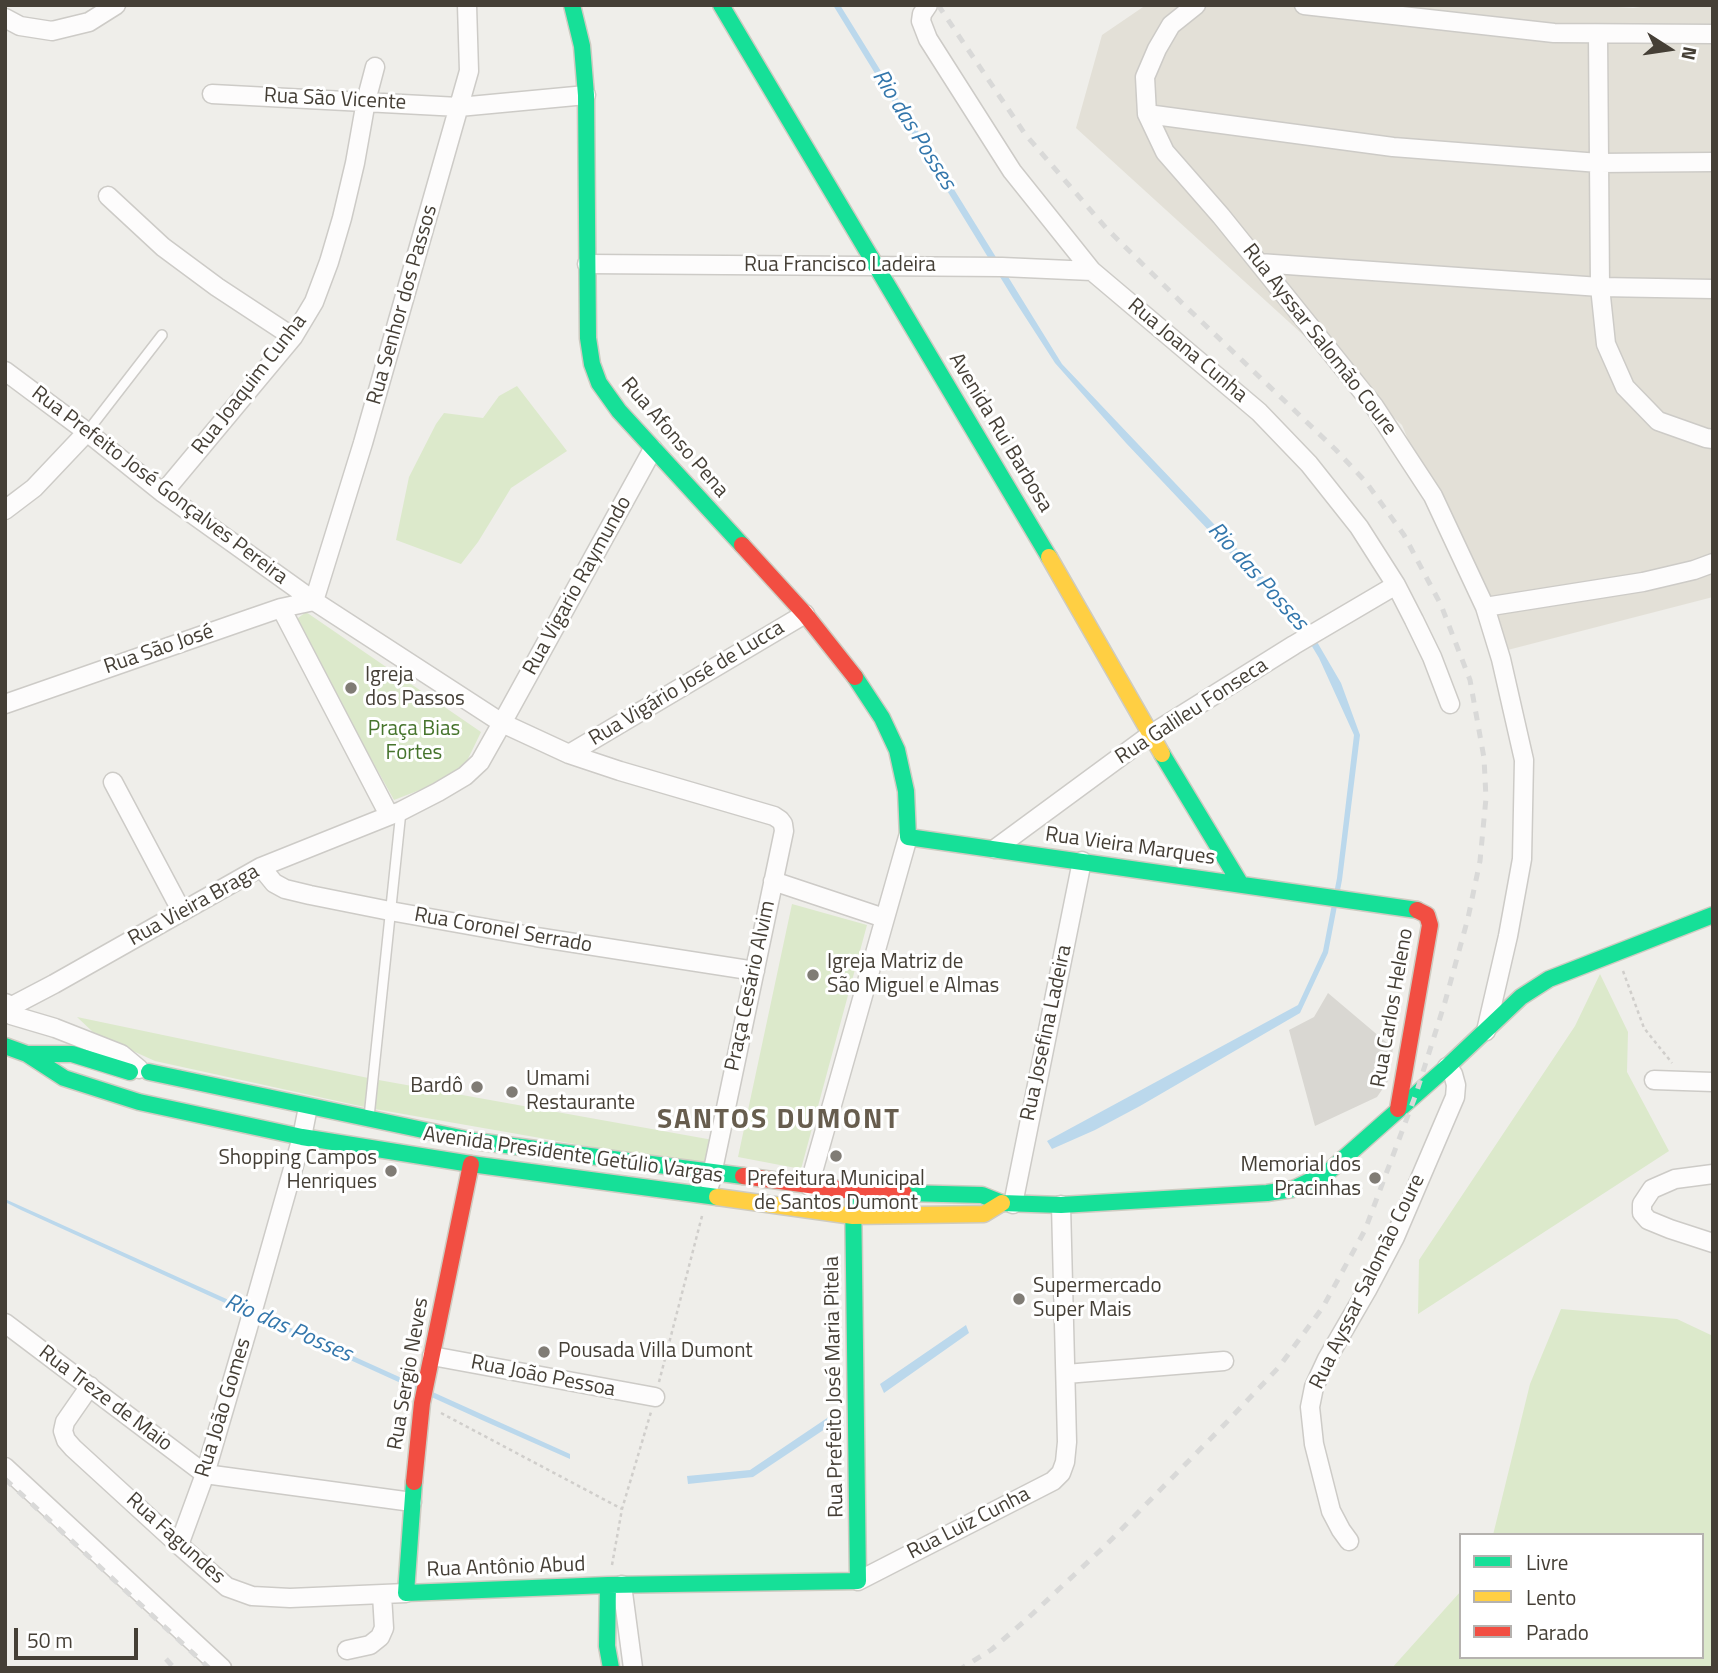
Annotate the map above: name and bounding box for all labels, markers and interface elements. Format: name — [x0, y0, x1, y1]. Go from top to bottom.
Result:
north arrow — [1634, 14, 1704, 84]
text: N — [1674, 44, 1706, 63]
water label: Rio das Posses — [865, 65, 961, 195]
street label: Rua São Vicente — [263, 84, 407, 116]
street label: Rua Senhor dos Passos — [362, 202, 444, 408]
street label: Rua Ayssar Salomão Coure — [1236, 239, 1402, 441]
street label: Rua Francisco Ladeira — [744, 253, 936, 279]
street label: Rua Joana Cunha — [1122, 294, 1252, 408]
street label: Rua Joaquim Cunha — [187, 310, 313, 460]
street label: Avenida Rui Barbosa — [943, 349, 1057, 517]
street label: Rua Afonso Pena — [615, 373, 733, 503]
street label: Rua Prefeito José Gonçalves Pereira — [26, 381, 292, 591]
street label: Rua Vigario Raymundo — [518, 492, 638, 680]
water label: Rio das Posses — [1201, 517, 1313, 637]
street label: Rua Vigário José de Lucca — [585, 616, 789, 752]
street label: Rua São José — [101, 619, 217, 681]
street label: Rua Galileu Fonseca — [1111, 653, 1273, 771]
place label: Igreja dos Passos — [365, 663, 465, 713]
marker: Igreja dos Passos — [343, 680, 359, 696]
park label: Praça Bias Fortes — [368, 717, 460, 767]
street label: Rua Vieira Marques — [1043, 823, 1217, 871]
street label: Rua Vieira Braga — [124, 860, 264, 952]
street label: Praça Cesário Alvim — [721, 898, 781, 1074]
street label: Rua Coronel Serrado — [412, 903, 594, 959]
street label: Rua Carlos Heleno — [1367, 926, 1419, 1090]
street label: Rua Josefina Ladeira — [1016, 943, 1078, 1123]
place label: Igreja Matriz de São Miguel e Almas — [827, 950, 999, 1000]
marker: Igreja Matriz de São Miguel e Almas — [805, 967, 821, 983]
place label: Umami Restaurante — [526, 1067, 635, 1117]
place label: Bardô — [410, 1074, 463, 1100]
marker: Bardô — [469, 1079, 485, 1095]
marker: Umami Restaurante — [504, 1084, 520, 1100]
district label: SANTOS DUMONT — [659, 1104, 899, 1138]
street label: Avenida Presidente Getúlio Vargas — [422, 1122, 724, 1190]
place label: Shopping Campos Henriques — [218, 1146, 377, 1196]
marker: Prefeitura Municipal de Santos Dumont — [828, 1148, 844, 1164]
place label: Memorial dos Pracinhas — [1240, 1153, 1361, 1203]
marker: Shopping Campos Henriques — [383, 1163, 399, 1179]
place label: Prefeitura Municipal de Santos Dumont — [747, 1167, 925, 1217]
street label: Rua Ayssar Salomão Coure — [1305, 1170, 1431, 1394]
marker: Memorial dos Pracinhas — [1367, 1170, 1383, 1186]
street label: Rua Prefeito José Maria Pitela — [820, 1256, 850, 1518]
place label: Supermercado Super Mais — [1033, 1274, 1162, 1324]
water label: Rio das Posses — [220, 1289, 356, 1369]
marker: Supermercado Super Mais — [1011, 1291, 1027, 1307]
street label: Rua Sergio Neves — [383, 1296, 435, 1452]
street label: Rua João Gomes — [191, 1335, 257, 1481]
place label: Pousada Villa Dumont — [558, 1339, 753, 1365]
street label: Rua Treze de Maio — [33, 1341, 177, 1457]
marker: Pousada Villa Dumont — [536, 1344, 552, 1360]
street label: Rua João Pessoa — [469, 1351, 617, 1403]
street label: Rua Luiz Cunha — [903, 1482, 1035, 1566]
street label: Rua Fagundes — [120, 1488, 230, 1590]
legend — [1459, 1533, 1704, 1659]
text: Livre — [1526, 1546, 1568, 1578]
street label: Rua Antônio Abud — [426, 1553, 586, 1583]
text: Lento — [1526, 1581, 1576, 1613]
scale bar — [18, 1614, 142, 1658]
text: Parado — [1526, 1616, 1589, 1648]
text: 50 m — [27, 1624, 73, 1656]

